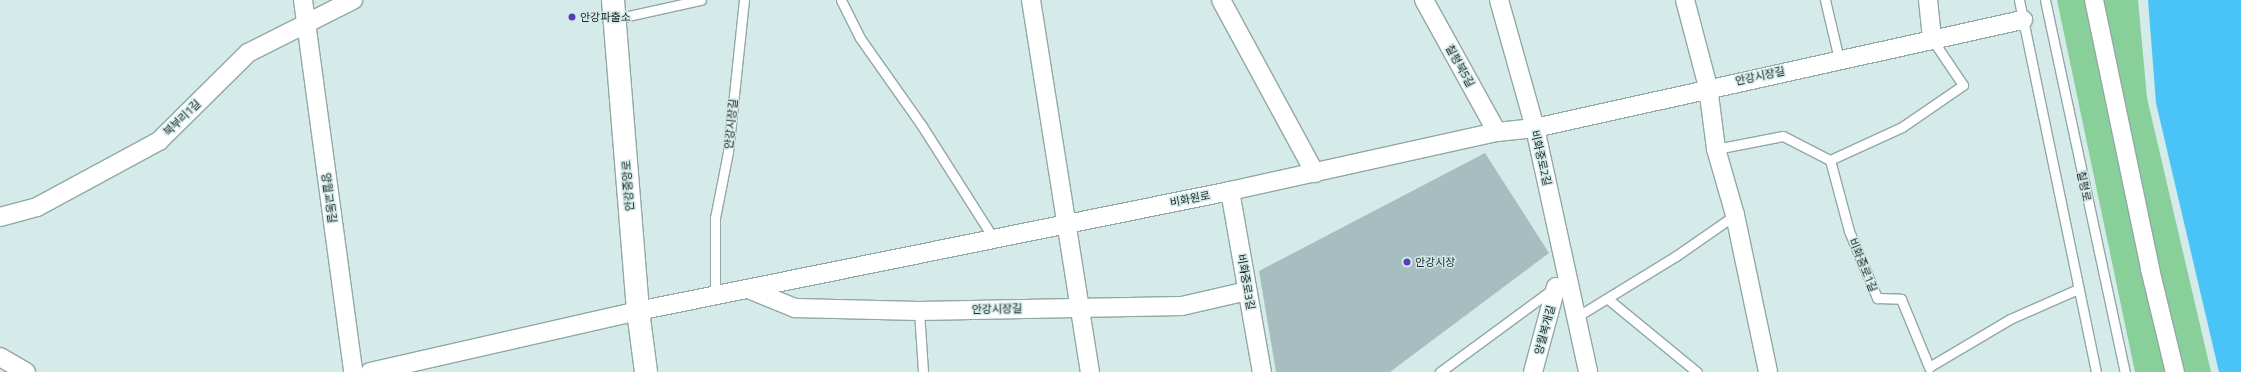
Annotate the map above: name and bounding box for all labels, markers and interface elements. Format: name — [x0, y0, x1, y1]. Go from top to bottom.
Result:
place label: 안강파출소 — [580, 10, 631, 24]
marker: 안강파출소 — [567, 12, 577, 22]
street label: 칠평북5길 — [1443, 42, 1477, 90]
street label: 안강시장길 — [1734, 64, 1786, 88]
street label: 북부리1길 — [161, 97, 203, 139]
street label: 안강시장길 — [722, 98, 740, 150]
street label: 비화중로2길 — [1528, 129, 1554, 187]
street label: 안강중앙로 — [620, 160, 636, 212]
street label: 칠평로 — [2074, 170, 2094, 202]
street label: 양월교동길 — [319, 172, 339, 224]
street label: 비화원로 — [1169, 189, 1211, 209]
street label: 비화중로1길 — [1846, 236, 1880, 294]
street label: 비화중로3길 — [1235, 253, 1257, 311]
place label: 안강시장 — [1415, 255, 1455, 269]
marker: 안강시장 — [1402, 257, 1412, 267]
street label: 안강시장길 — [972, 302, 1022, 316]
street label: 양월복개길 — [1532, 304, 1558, 356]

